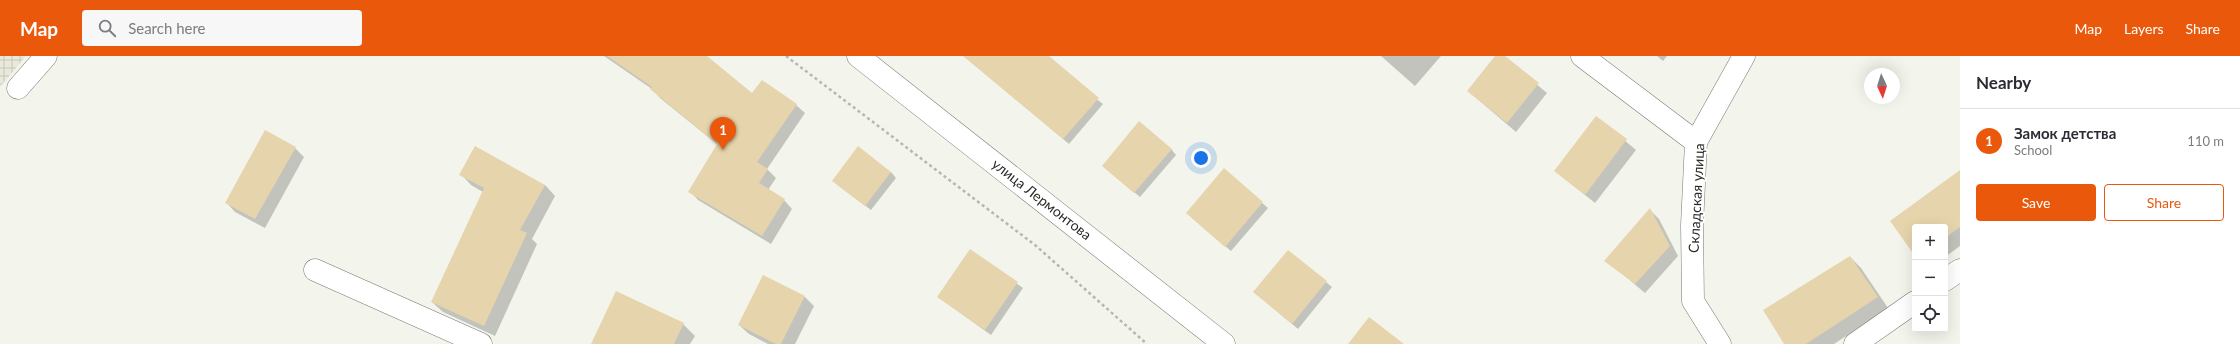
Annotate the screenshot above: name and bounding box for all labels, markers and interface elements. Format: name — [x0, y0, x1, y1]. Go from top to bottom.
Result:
search box — [82, 10, 362, 46]
text: Map — [20, 17, 58, 40]
icon: search — [96, 17, 118, 39]
text: Search here — [128, 19, 206, 37]
text: Map — [2074, 20, 2102, 37]
text: Layers — [2124, 20, 2164, 37]
text: Share — [2186, 20, 2220, 37]
north arrow — [1864, 68, 1900, 104]
text: Nearby — [1976, 72, 2031, 93]
pin: 1 — [710, 117, 736, 150]
text: Замок детства — [2014, 124, 2116, 142]
text: 1 — [1985, 133, 1993, 149]
text: 110 m — [2187, 133, 2224, 149]
text: School — [2014, 142, 2052, 158]
street label: Складская улица — [1685, 143, 1707, 253]
your location — [1191, 148, 1211, 168]
street label: улица Лермонтова — [989, 155, 1095, 243]
button: Save — [1976, 184, 2096, 221]
button: Share — [2104, 184, 2224, 221]
map controls — [1912, 224, 1948, 332]
button: + — [1912, 224, 1948, 260]
button: − — [1912, 260, 1948, 296]
button: locate — [1912, 296, 1948, 332]

